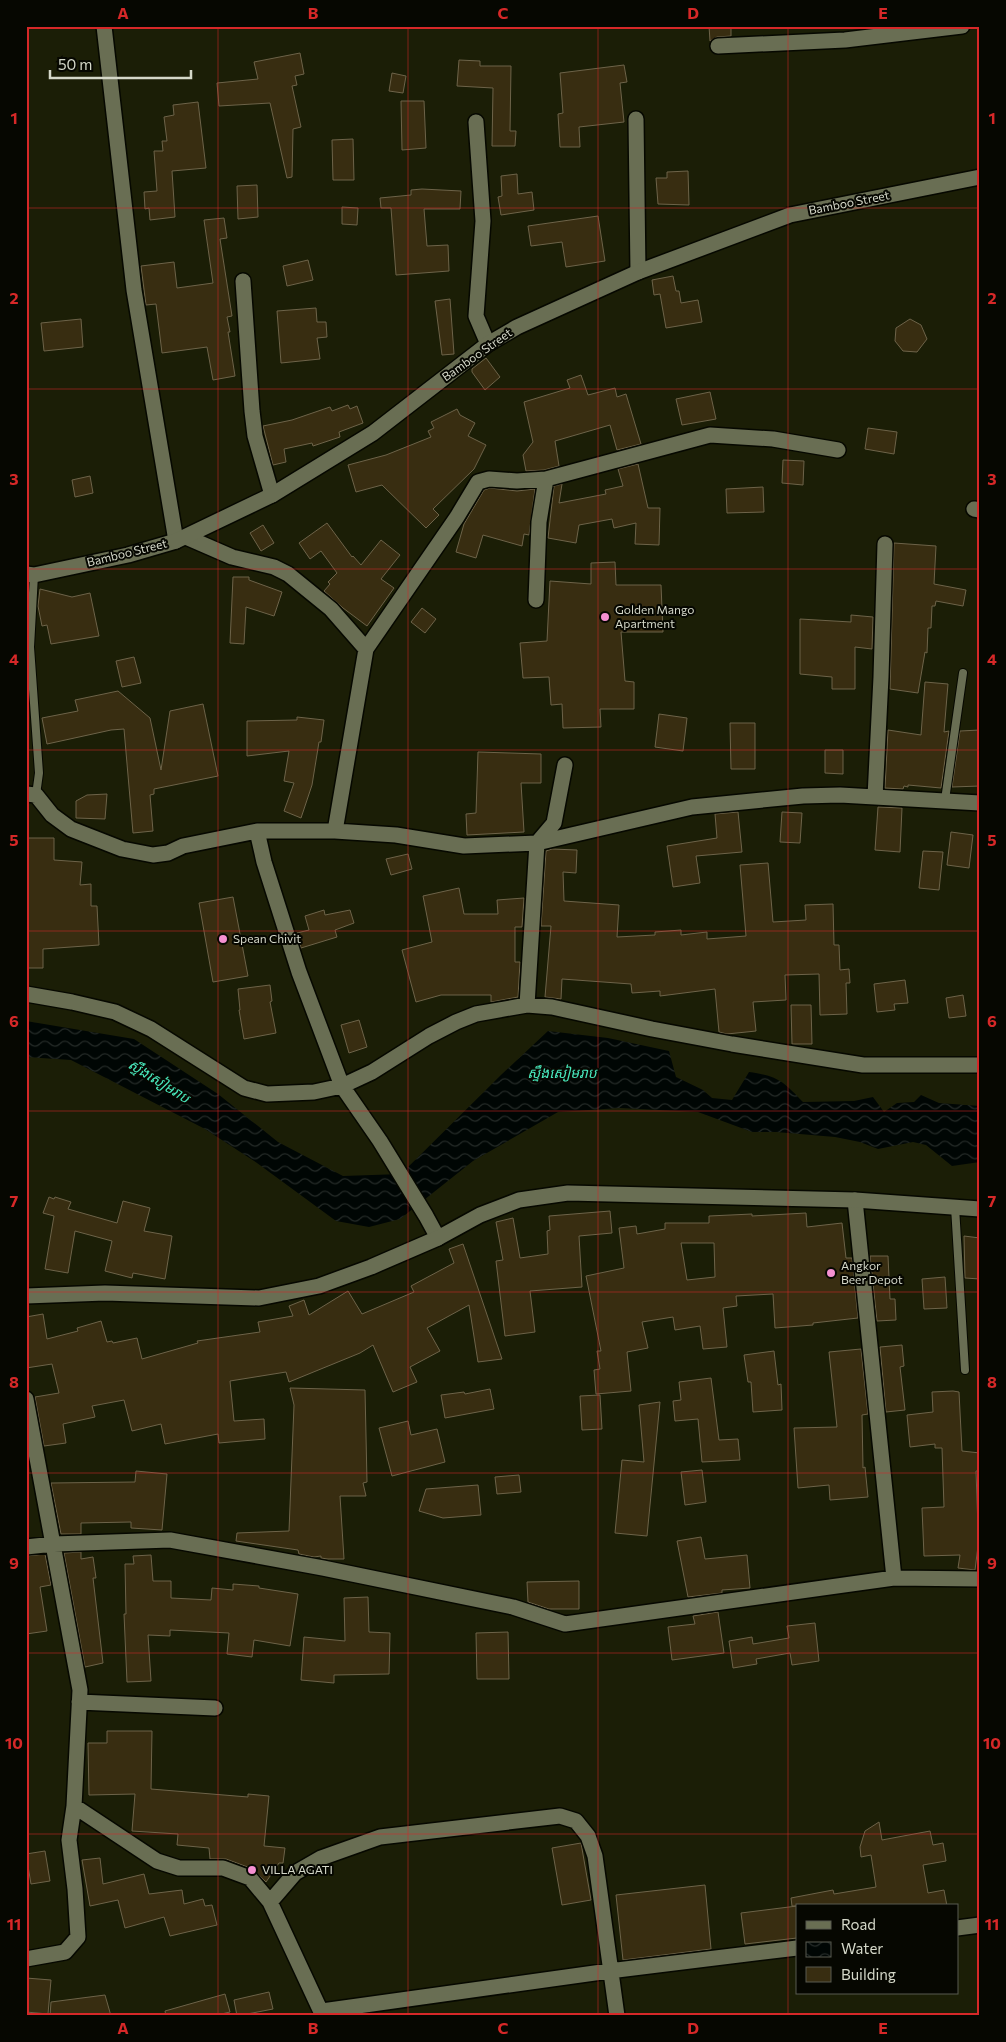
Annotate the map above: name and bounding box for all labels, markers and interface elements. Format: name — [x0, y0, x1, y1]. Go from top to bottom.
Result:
text: A — [117, 3, 129, 22]
text: B — [308, 3, 319, 22]
text: C — [498, 3, 509, 22]
text: D — [687, 3, 699, 22]
text: E — [878, 3, 888, 22]
scale bar — [50, 48, 191, 80]
text: 50 m — [58, 55, 92, 73]
text: 1 — [10, 108, 18, 127]
text: 1 — [988, 108, 996, 127]
street label: Bamboo Street — [807, 187, 891, 217]
text: 2 — [9, 288, 19, 307]
text: 2 — [987, 288, 997, 307]
street label: Bamboo Street — [439, 325, 514, 383]
text: 3 — [9, 469, 19, 488]
text: 3 — [987, 469, 997, 488]
street label: Bamboo Street — [85, 535, 168, 569]
place label: Golden Mango Apartment — [615, 602, 695, 630]
marker: Golden Mango Apartment — [599, 611, 611, 623]
text: 4 — [9, 649, 19, 668]
text: 4 — [987, 649, 997, 668]
text: 5 — [9, 830, 19, 849]
text: 5 — [987, 830, 997, 849]
place label: Spean Chivit — [233, 931, 301, 945]
marker: Spean Chivit — [217, 933, 229, 945]
text: 6 — [9, 1011, 19, 1030]
text: 6 — [987, 1011, 997, 1030]
water label: ស្ទឹងសៀមរាប — [125, 1055, 194, 1108]
water label: ស្ទឹងសៀមរាប — [527, 1064, 598, 1082]
text: 7 — [10, 1191, 19, 1210]
text: 7 — [988, 1191, 997, 1210]
place label: Angkor Beer Depot — [841, 1258, 903, 1286]
marker: Angkor Beer Depot — [825, 1267, 837, 1279]
text: 8 — [9, 1372, 19, 1391]
text: 8 — [987, 1372, 997, 1391]
text: 9 — [9, 1553, 19, 1572]
text: 9 — [987, 1553, 997, 1572]
text: 10 — [5, 1733, 23, 1752]
text: 10 — [983, 1733, 1001, 1752]
place label: VILLA AGATI — [262, 1862, 333, 1876]
marker: VILLA AGATI — [246, 1864, 258, 1876]
legend — [796, 1904, 958, 1994]
text: 11 — [7, 1914, 21, 1933]
text: 11 — [985, 1914, 999, 1933]
text: Road — [841, 1915, 876, 1933]
text: Water — [841, 1939, 883, 1957]
text: Building — [841, 1965, 896, 1983]
text: A — [117, 2018, 129, 2037]
text: B — [308, 2018, 319, 2037]
text: C — [498, 2018, 509, 2037]
text: D — [687, 2018, 699, 2037]
text: E — [878, 2018, 888, 2037]

